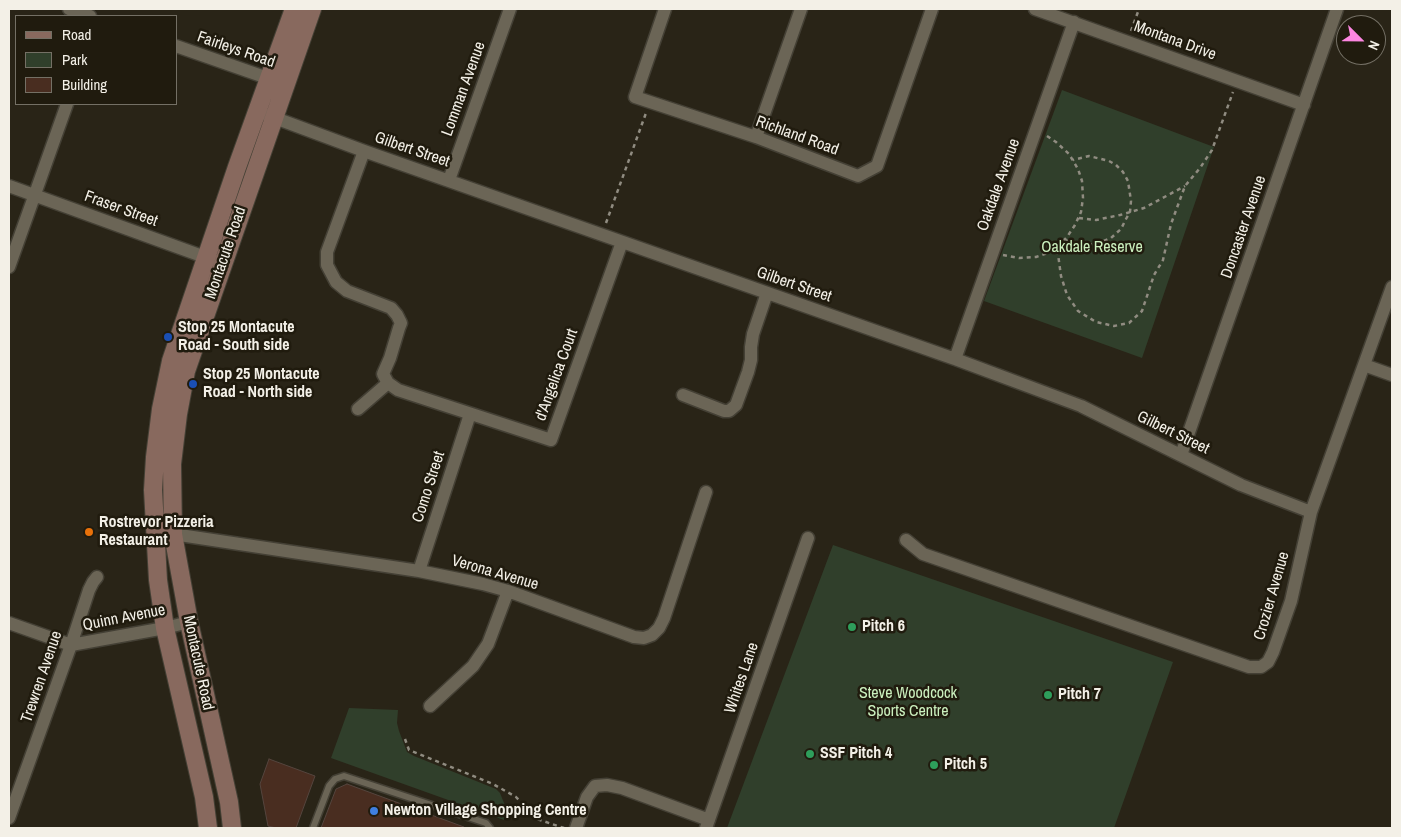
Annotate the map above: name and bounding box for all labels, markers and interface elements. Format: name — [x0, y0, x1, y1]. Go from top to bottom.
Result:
legend — [15, 15, 178, 105]
north arrow — [1336, 15, 1386, 65]
street label: Montana Drive — [1131, 17, 1219, 65]
text: Road — [62, 24, 91, 45]
street label: Fairleys Road — [195, 28, 277, 72]
text: N — [1364, 38, 1384, 53]
street label: Lomman Avenue — [438, 39, 490, 139]
text: Park — [62, 49, 87, 70]
text: Building — [62, 74, 107, 95]
street label: Richland Road — [753, 112, 841, 160]
street label: Gilbert Street — [372, 128, 452, 172]
street label: Oakdale Avenue — [973, 136, 1025, 234]
street label: Doncaster Avenue — [1217, 173, 1271, 281]
street label: Fraser Street — [82, 187, 160, 231]
street label: Montacute Road — [201, 204, 251, 302]
park label: Oakdale Reserve — [1041, 238, 1143, 258]
street label: Gilbert Street — [754, 263, 834, 307]
place label: Stop 25 Montacute Road - South side — [178, 318, 295, 356]
street label: d'Angelica Court — [531, 326, 583, 424]
marker: Stop 25 Montacute Road - South side — [162, 331, 174, 343]
place label: Stop 25 Montacute Road - North side — [203, 365, 320, 403]
marker: Stop 25 Montacute Road - North side — [187, 378, 199, 390]
street label: Gilbert Street — [1134, 407, 1212, 459]
street label: Como Street — [408, 449, 450, 525]
place label: Rostrevor Pizzeria Restaurant — [99, 513, 213, 551]
marker: Rostrevor Pizzeria Restaurant — [83, 526, 95, 538]
street label: Crozier Avenue — [1250, 550, 1294, 642]
street label: Verona Avenue — [449, 551, 541, 595]
street label: Quinn Avenue — [81, 601, 167, 635]
street label: Montacute Road — [179, 614, 217, 712]
place label: Pitch 6 — [862, 617, 905, 637]
marker: Pitch 6 — [846, 621, 858, 633]
street label: Trewren Avenue — [17, 629, 67, 725]
street label: Whites Lane — [721, 640, 763, 716]
park label: Steve Woodcock Sports Centre — [859, 684, 957, 722]
place label: Pitch 7 — [1058, 685, 1101, 705]
marker: Pitch 7 — [1042, 689, 1054, 701]
place label: SSF Pitch 4 — [820, 744, 892, 764]
marker: SSF Pitch 4 — [804, 748, 816, 760]
place label: Pitch 5 — [944, 755, 987, 775]
marker: Pitch 5 — [928, 759, 940, 771]
place label: Newton Village Shopping Centre — [384, 801, 586, 821]
marker: Newton Village Shopping Centre — [368, 805, 380, 817]

